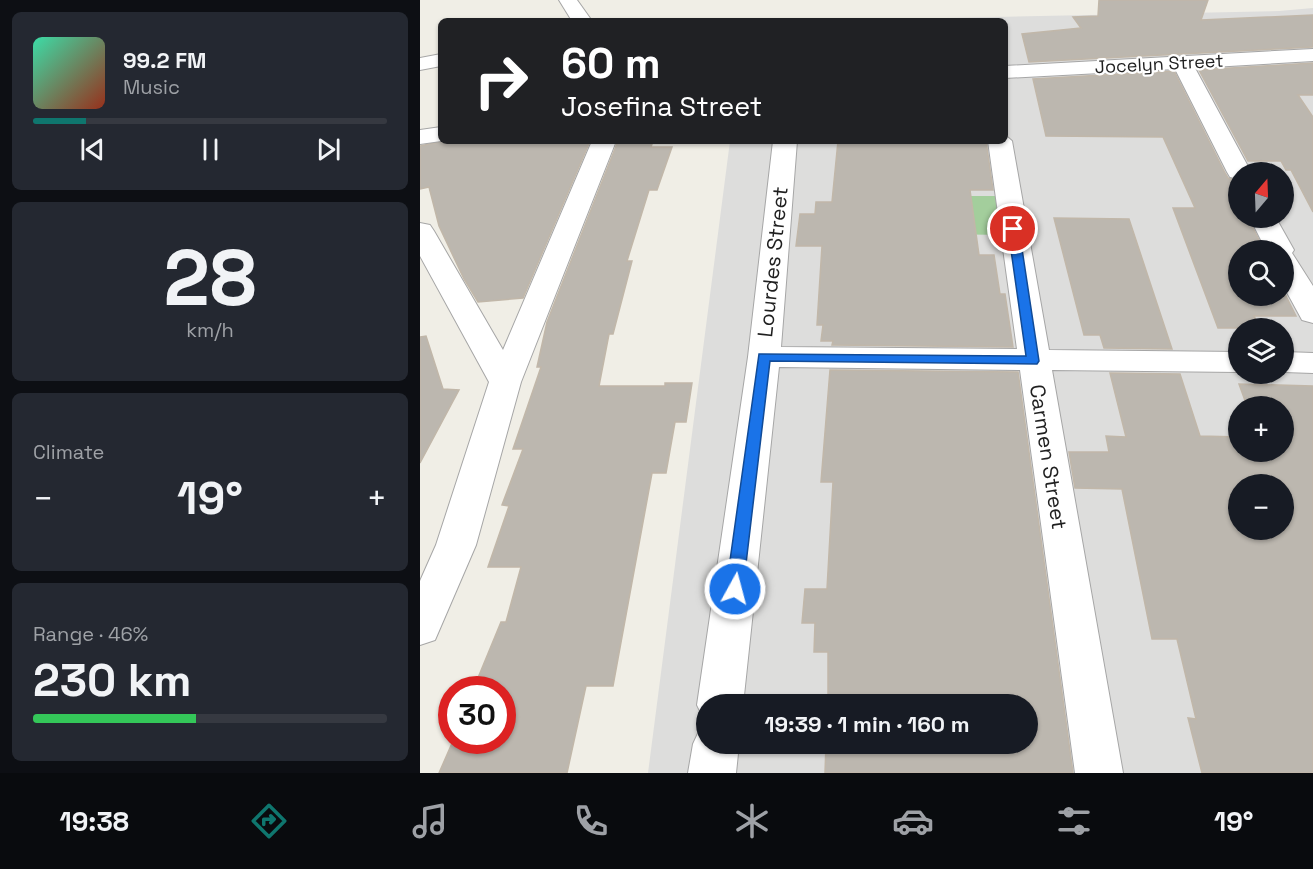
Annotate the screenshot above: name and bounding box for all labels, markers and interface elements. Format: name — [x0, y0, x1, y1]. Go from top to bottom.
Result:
text: 60 m — [561, 37, 661, 90]
icon: right — [462, 42, 540, 120]
text: 99.2 FM — [123, 46, 206, 74]
street label: Jocelyn Street — [1094, 49, 1224, 78]
text: Music — [123, 74, 180, 100]
text: Josefina Street — [561, 89, 762, 124]
icon: previous — [76, 133, 109, 166]
icon: pause — [194, 133, 227, 166]
icon: next — [312, 133, 345, 166]
north arrow — [1228, 162, 1294, 228]
map controls — [1228, 162, 1294, 540]
street label: Lourdes Street — [751, 185, 794, 339]
pin — [987, 203, 1038, 254]
icon: arrive — [996, 212, 1029, 245]
text: 28 — [163, 228, 257, 328]
button: search — [1228, 240, 1294, 306]
text: km/h — [186, 317, 234, 343]
button: layers — [1228, 318, 1294, 384]
street label: Carmen Street — [1024, 383, 1073, 531]
button: + — [1228, 396, 1294, 462]
text: Climate — [33, 439, 104, 465]
text: 19° — [177, 470, 243, 527]
button: − — [1228, 474, 1294, 540]
text: − — [33, 478, 53, 520]
text: + — [367, 478, 387, 520]
position arrow — [703, 557, 767, 621]
text: Range · 46% — [33, 621, 148, 647]
text: 230 km — [33, 652, 192, 709]
speed limit sign: 30 — [438, 676, 516, 754]
text: 19:39 · 1 min · 160 m — [765, 710, 969, 738]
icon: directions — [248, 800, 290, 842]
icon: music — [409, 800, 451, 842]
icon: phone — [570, 800, 612, 842]
icon: climate — [731, 800, 773, 842]
icon: car — [892, 800, 934, 842]
icon: filters — [1053, 800, 1095, 842]
text: 19:38 — [59, 804, 129, 839]
text: 19° — [1214, 804, 1253, 839]

